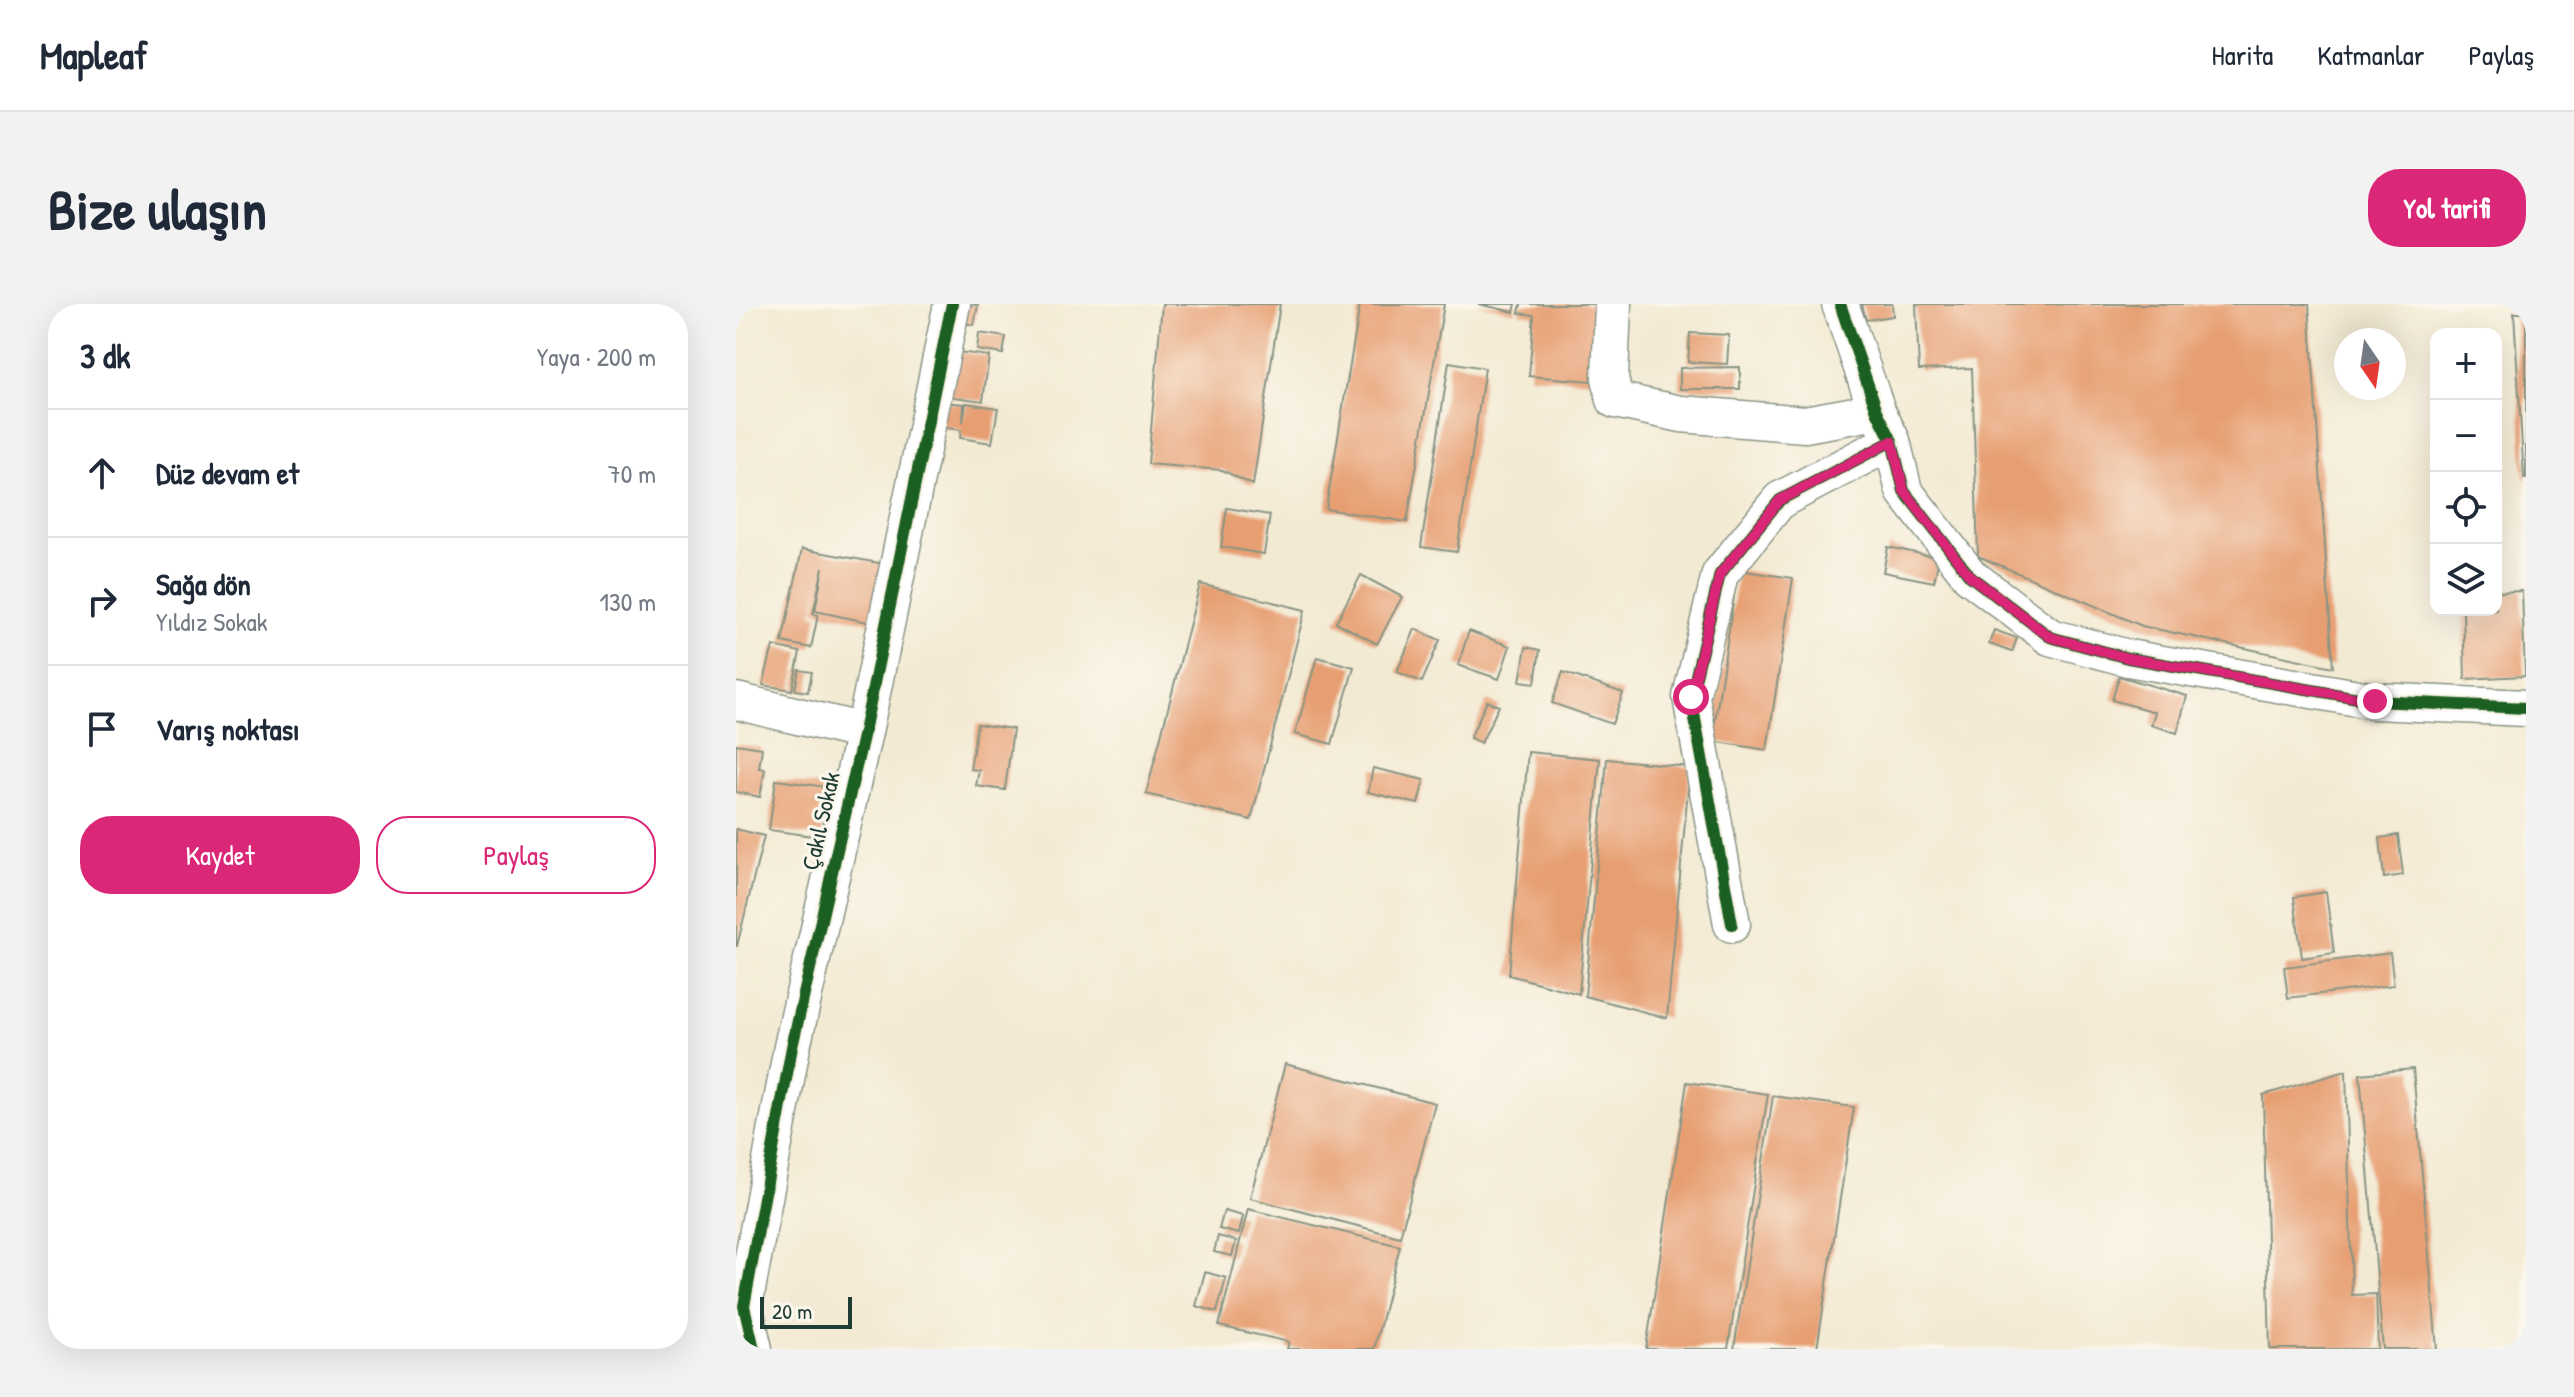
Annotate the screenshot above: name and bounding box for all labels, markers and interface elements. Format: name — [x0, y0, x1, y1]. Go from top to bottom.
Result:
text: Mapleaf — [40, 29, 148, 81]
text: Harita — [2212, 36, 2273, 74]
text: Katmanlar — [2317, 36, 2425, 74]
text: Paylaş — [2469, 36, 2534, 74]
button: Yol tarifi — [2368, 169, 2526, 247]
text: Bize ulaşın — [48, 171, 267, 246]
north arrow — [2334, 328, 2406, 400]
map controls — [2430, 328, 2502, 616]
button: + — [2430, 328, 2502, 400]
text: 3 dk — [80, 333, 130, 379]
text: Yaya · 200 m — [537, 339, 656, 374]
button: − — [2430, 400, 2502, 472]
icon: ahead — [80, 451, 124, 495]
text: Düz devam et — [156, 453, 299, 493]
text: 70 m — [608, 456, 656, 491]
button: locate — [2430, 472, 2502, 544]
button: layers — [2430, 544, 2502, 616]
text: Sağa dön — [156, 564, 251, 604]
icon: right — [80, 579, 124, 623]
text: 130 m — [600, 584, 656, 619]
text: Yıldız Sokak — [156, 604, 268, 639]
route start — [1673, 679, 1709, 715]
route end — [2357, 683, 2393, 719]
icon: arrive — [80, 707, 124, 751]
text: Varış noktası — [156, 709, 300, 749]
street label: Çakıl Sokak — [793, 769, 847, 873]
button: Kaydet — [80, 816, 360, 894]
button: Paylaş — [376, 816, 656, 894]
scale bar — [760, 1293, 852, 1329]
text: 20 m — [772, 1296, 812, 1326]

